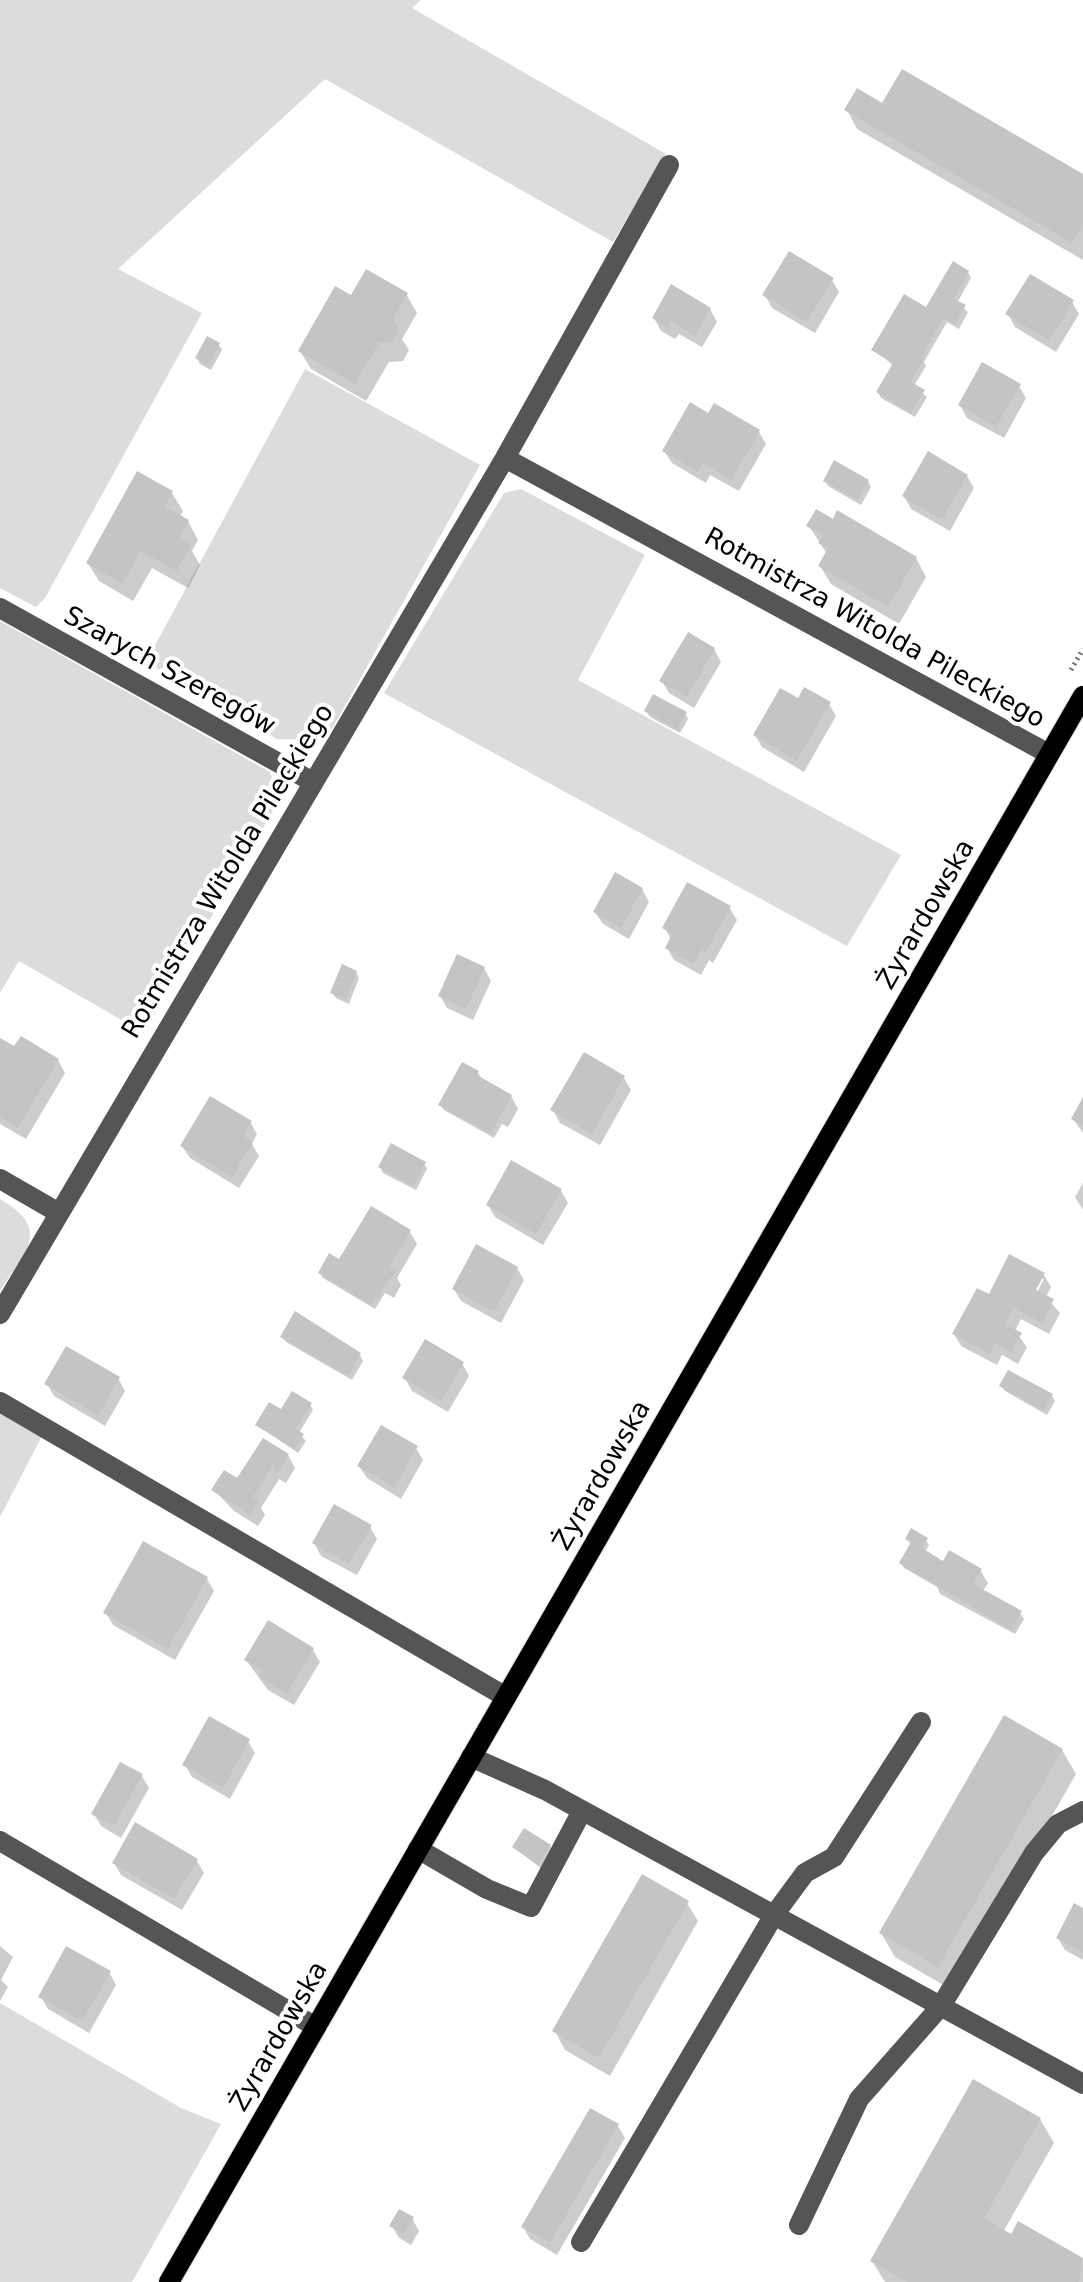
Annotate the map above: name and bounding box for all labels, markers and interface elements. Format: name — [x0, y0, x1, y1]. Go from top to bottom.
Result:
street label: Rotmistrza Witolda Pileckiego — [698, 522, 1050, 736]
street label: Szarych Szeregów — [58, 601, 280, 743]
street label: Rotmistrza Witolda Pileckiego — [117, 699, 341, 1045]
street label: Żyrardowska — [872, 835, 982, 995]
street label: Żyrardowska — [548, 1396, 658, 1556]
street label: Żyrardowska — [225, 1957, 335, 2117]

